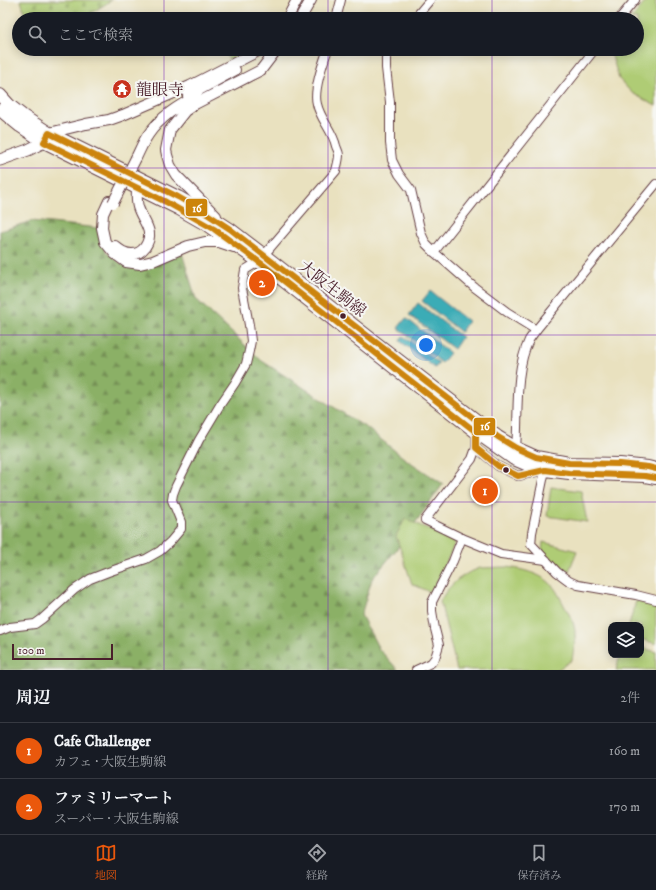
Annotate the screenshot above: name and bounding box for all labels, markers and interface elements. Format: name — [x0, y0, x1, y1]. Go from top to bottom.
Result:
search box — [12, 12, 644, 56]
icon: search — [26, 23, 48, 45]
text: ここで検索 — [58, 26, 133, 45]
temple icon: 龍眼寺 — [111, 78, 133, 100]
place label: 龍眼寺 — [136, 80, 184, 100]
line badge: 16 — [185, 198, 208, 217]
text: 16 — [192, 202, 203, 216]
street label: 大阪生駒線 — [295, 256, 370, 321]
pin: 2 — [249, 268, 275, 298]
unlabelled marker — [338, 311, 348, 321]
your location — [416, 335, 436, 355]
line badge: 16 — [473, 417, 496, 436]
text: 16 — [480, 420, 491, 434]
unlabelled marker — [501, 465, 511, 475]
pin: 1 — [472, 476, 498, 506]
map controls — [608, 622, 644, 658]
button: layers — [608, 622, 644, 658]
scale bar — [12, 642, 113, 661]
text: 100 m — [18, 644, 44, 658]
text: 周辺 — [16, 687, 50, 709]
text: 2件 — [621, 690, 640, 706]
text: Cafe Challenger — [54, 732, 151, 751]
text: 1 — [27, 743, 31, 759]
text: 160 m — [609, 743, 640, 759]
text: カフェ · 大阪生駒線 — [54, 754, 166, 770]
text: ファミリーマート — [54, 789, 174, 808]
text: 2 — [26, 799, 32, 815]
text: 170 m — [609, 799, 640, 815]
text: スーパー · 大阪生駒線 — [54, 811, 178, 827]
tab: 地図 — [95, 842, 117, 883]
tab: 経路 — [306, 842, 328, 883]
tab: 保存済み — [517, 842, 561, 883]

